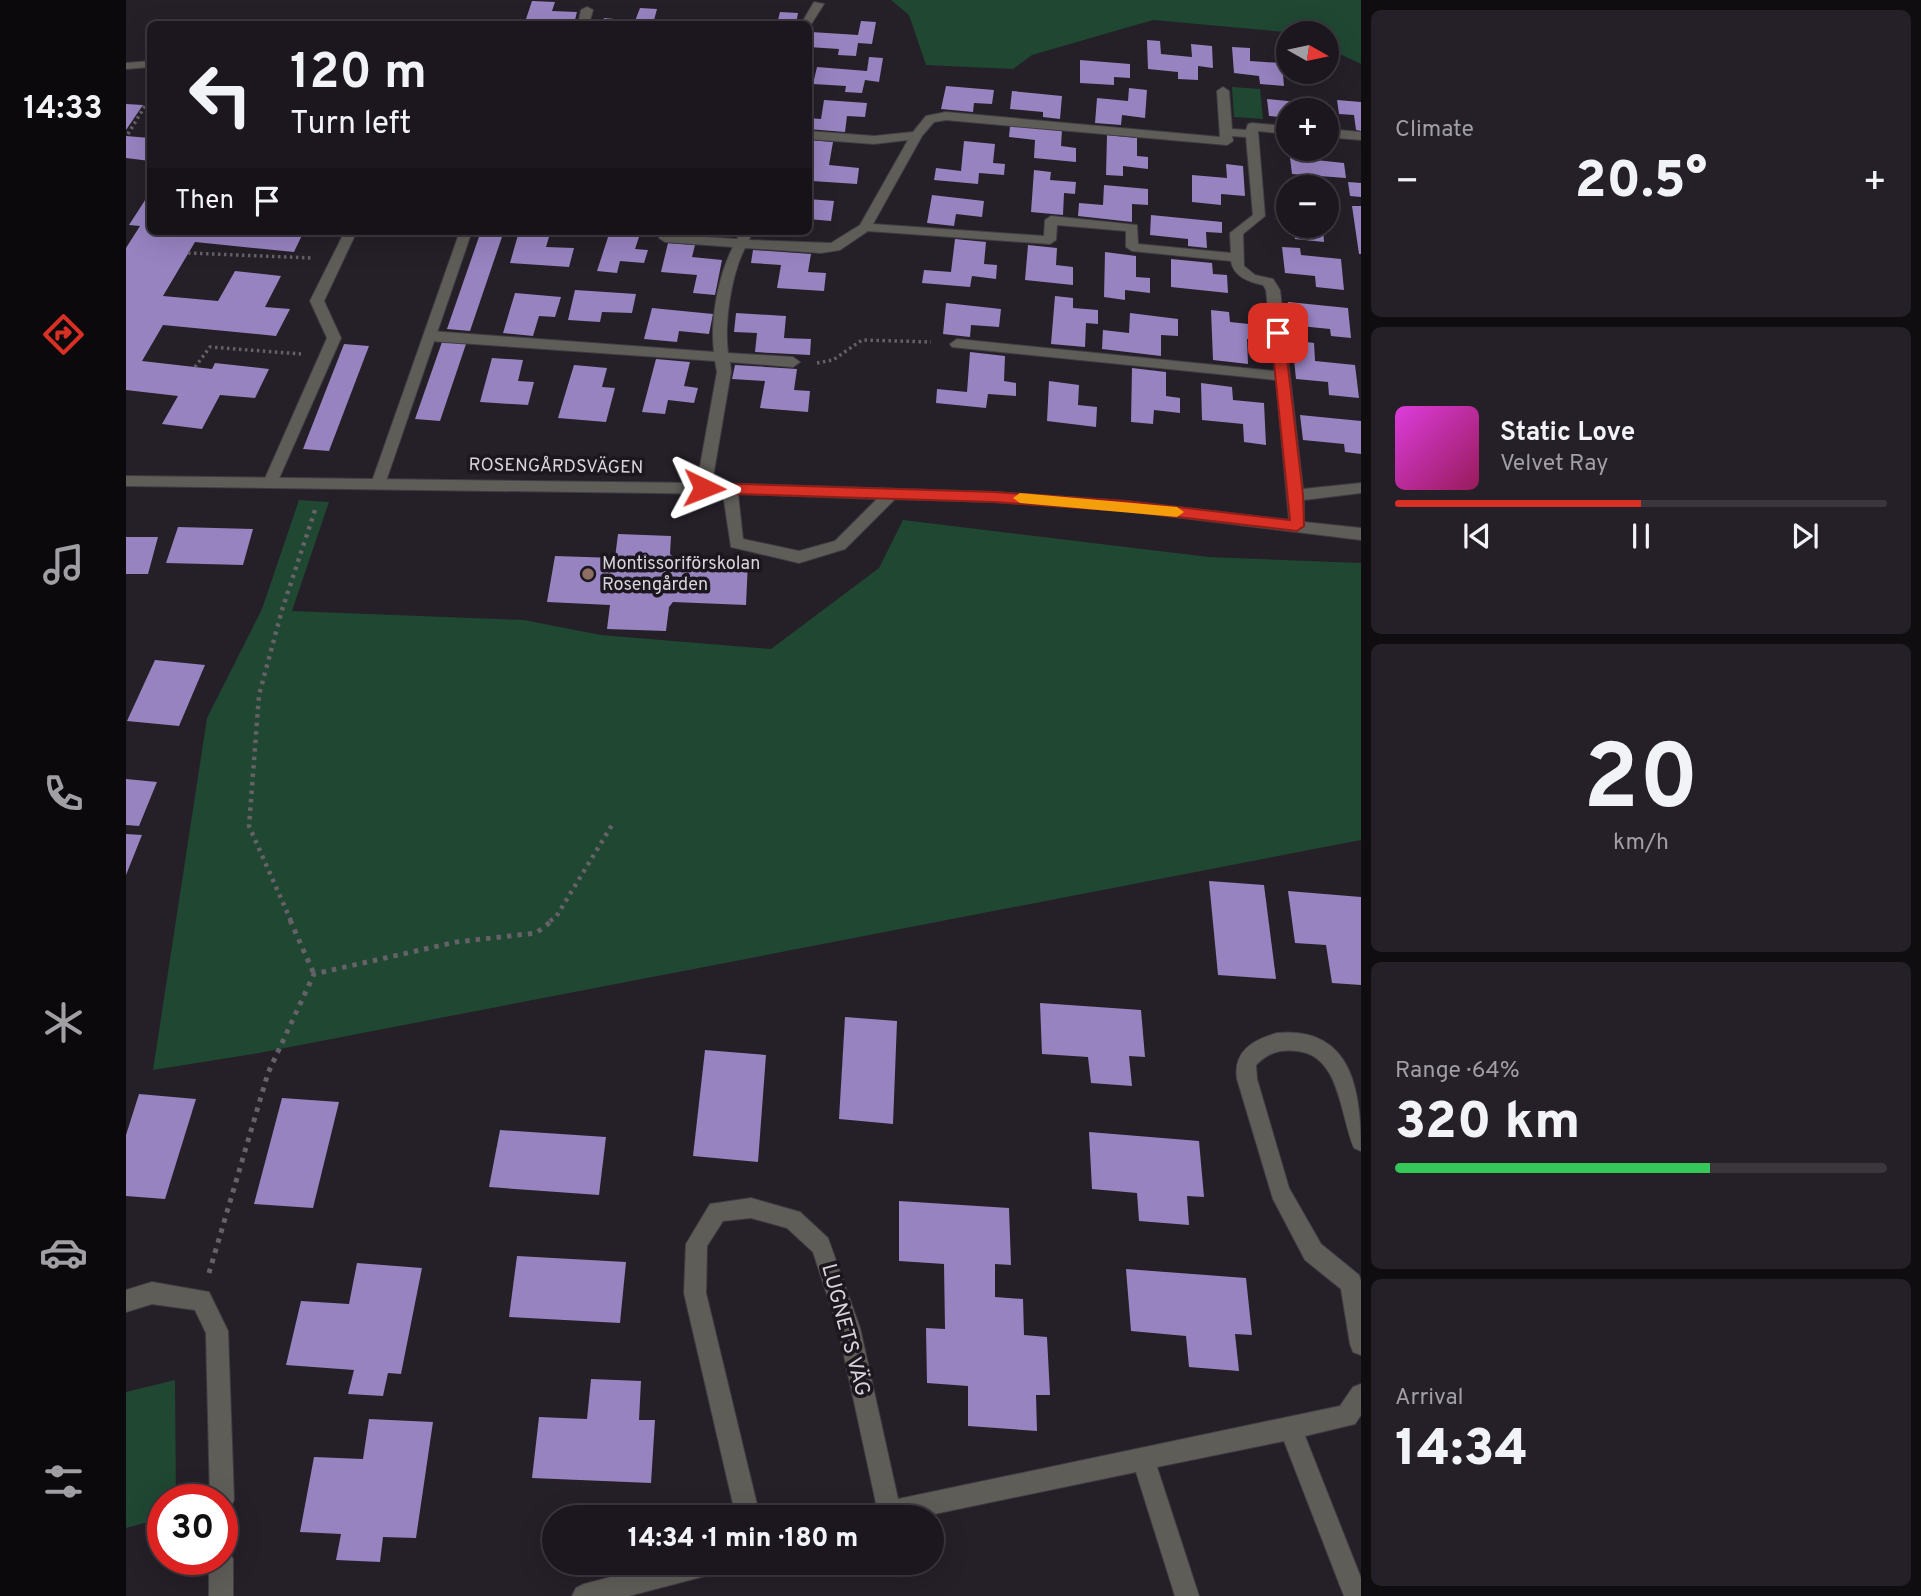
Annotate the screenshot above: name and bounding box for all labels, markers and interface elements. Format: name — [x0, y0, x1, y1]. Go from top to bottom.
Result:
north arrow — [1276, 21, 1339, 84]
map controls — [1276, 21, 1339, 238]
text: 120 m — [290, 44, 427, 106]
icon: left — [175, 49, 266, 140]
text: 14:33 — [23, 90, 103, 130]
button: + — [1276, 98, 1339, 161]
text: Turn left — [290, 105, 411, 145]
text: Climate — [1395, 116, 1474, 145]
text: 20.5° — [1575, 150, 1707, 216]
text: − — [1395, 159, 1420, 208]
text: + — [1862, 159, 1887, 208]
button: − — [1276, 175, 1339, 238]
icon: arrive — [248, 182, 286, 220]
text: Then — [175, 185, 234, 218]
pin — [1248, 303, 1308, 363]
icon: directions — [39, 310, 88, 359]
icon: arrive — [1259, 314, 1297, 352]
text: Static Love — [1500, 417, 1635, 450]
text: Velvet Ray — [1500, 450, 1608, 479]
position arrow — [667, 451, 741, 525]
street label: ROSENGÅRDSVÄGEN — [468, 452, 644, 480]
icon: previous — [1458, 517, 1496, 555]
icon: pause — [1622, 517, 1660, 555]
icon: next — [1786, 517, 1824, 555]
icon: music — [39, 540, 88, 589]
place label: Montissoriförskolan Rosengården — [602, 553, 760, 597]
marker: Montissoriförskolan Rosengården — [580, 566, 596, 582]
text: 20 — [1583, 726, 1699, 841]
icon: phone — [39, 769, 88, 818]
text: km/h — [1613, 829, 1669, 858]
icon: climate — [39, 998, 88, 1047]
text: Range · 64% — [1395, 1057, 1520, 1086]
text: 320 km — [1395, 1091, 1580, 1157]
icon: car — [39, 1228, 88, 1277]
street label: LUGNETS VÄG — [814, 1261, 876, 1399]
text: Arrival — [1395, 1384, 1464, 1413]
text: 14:34 — [1395, 1418, 1528, 1484]
icon: filters — [39, 1457, 88, 1506]
speed limit sign: 30 — [147, 1484, 238, 1575]
text: 14:34 · 1 min · 180 m — [628, 1523, 858, 1556]

